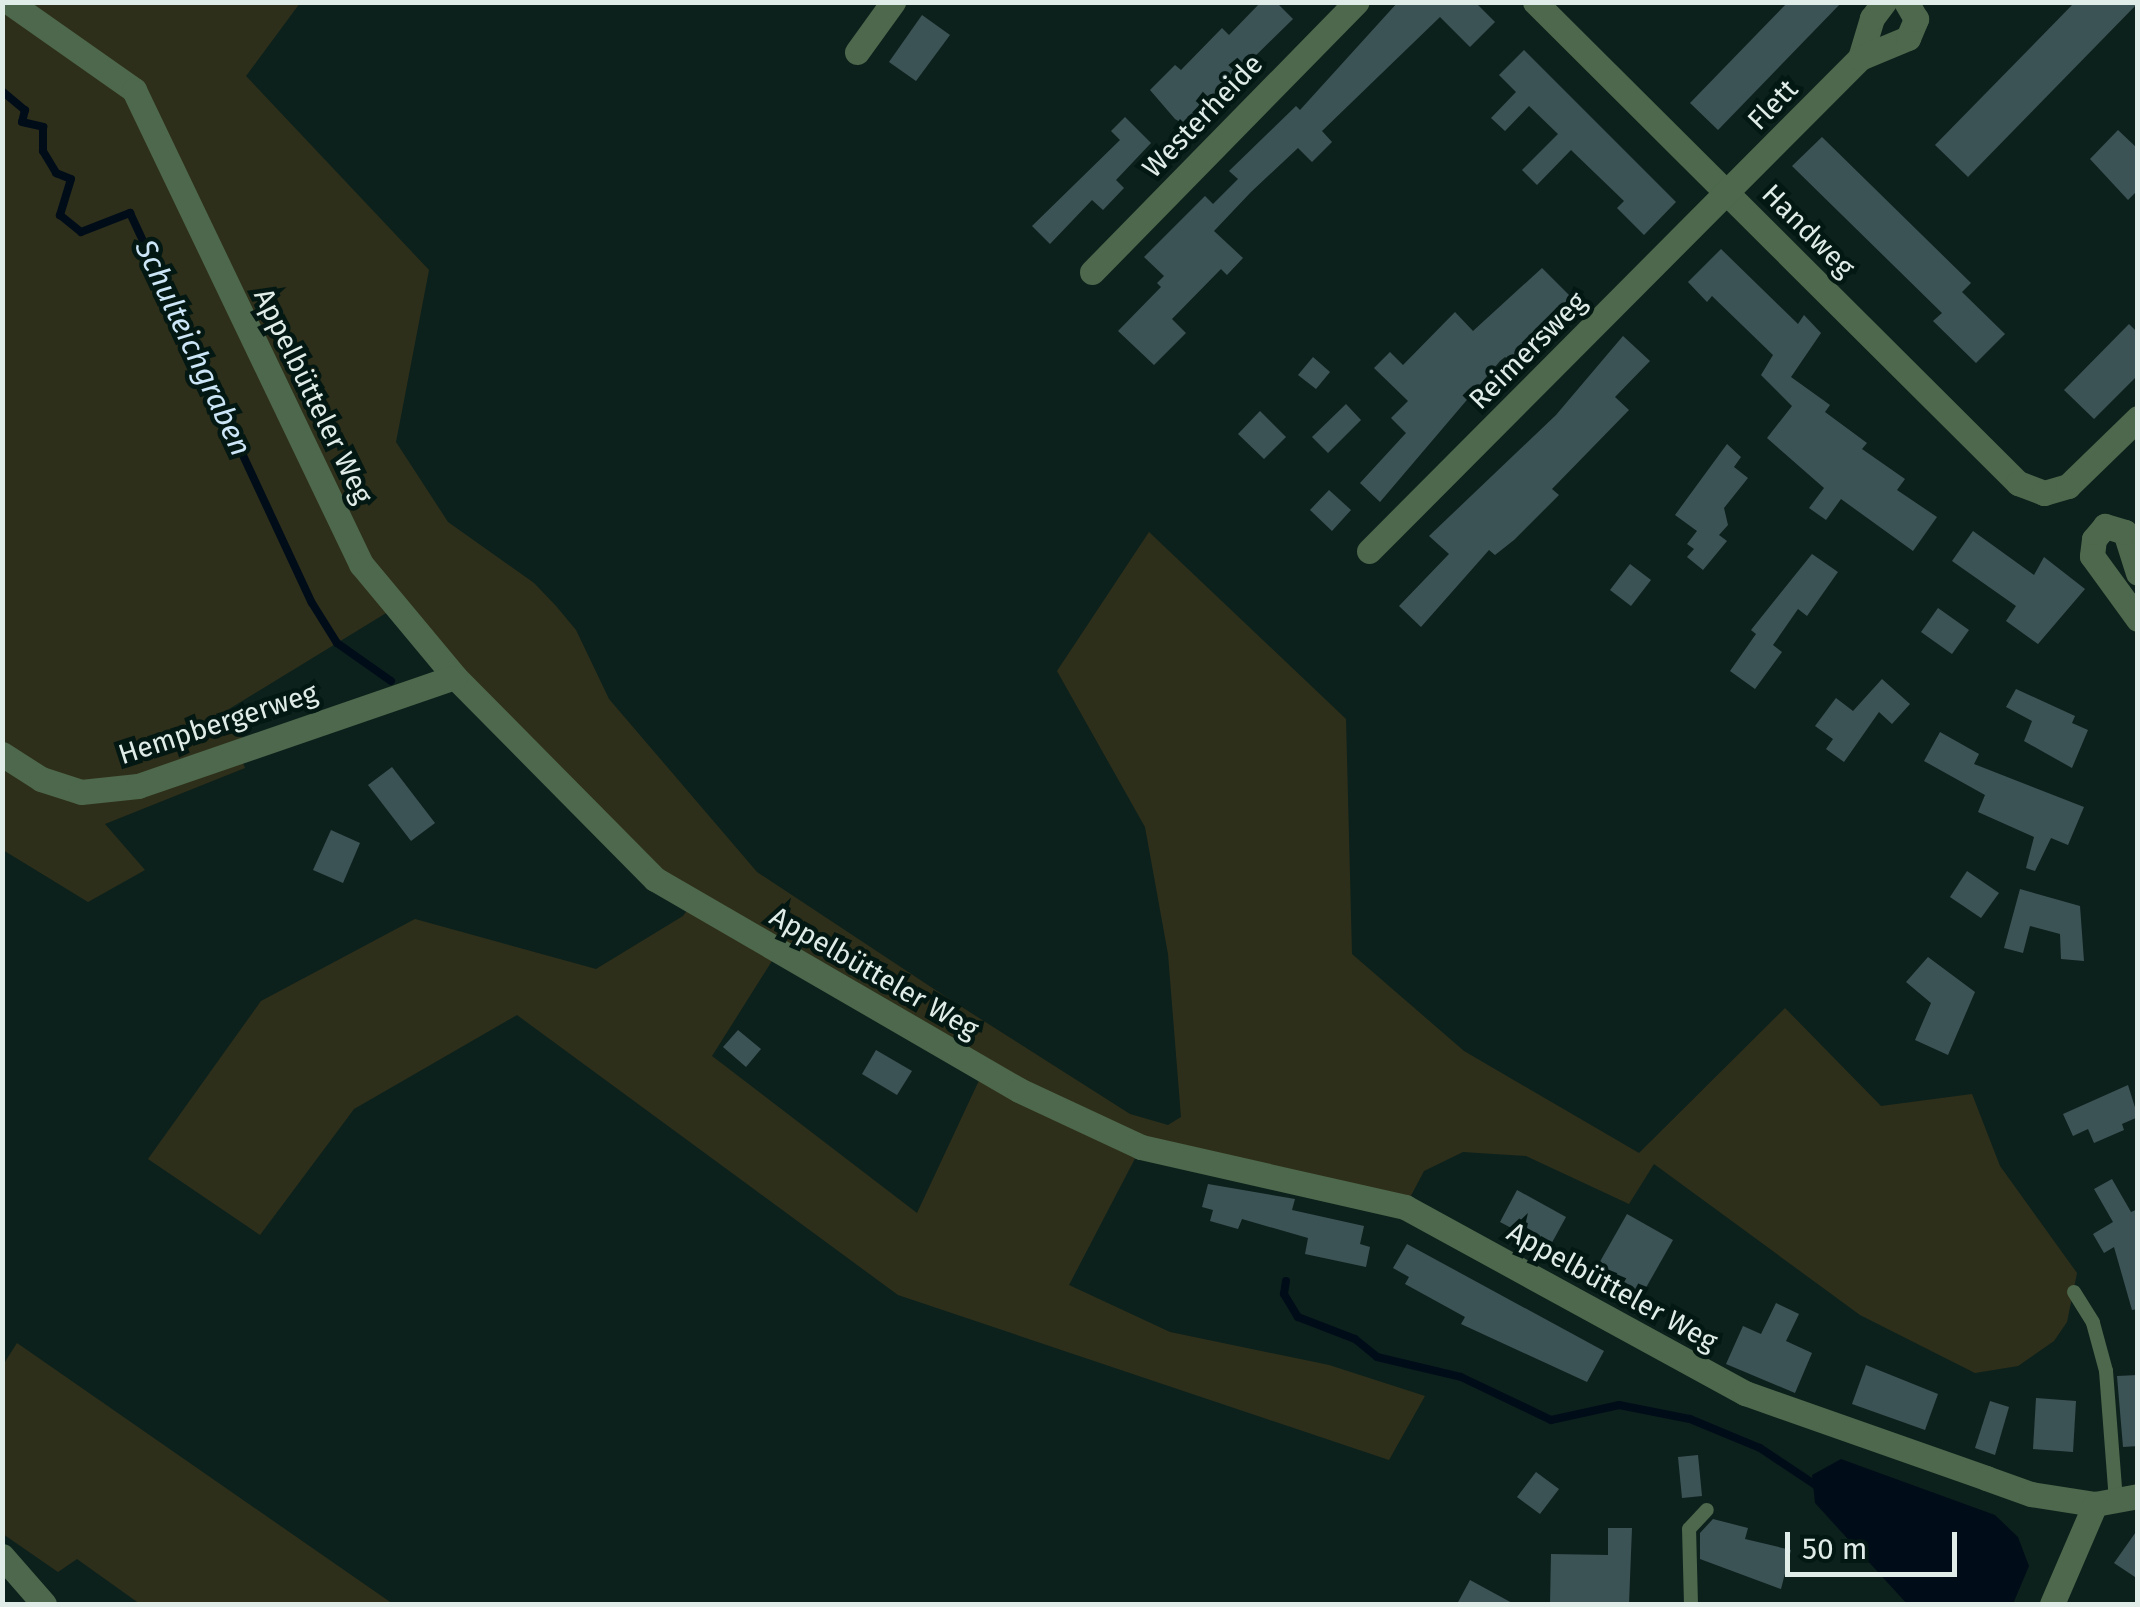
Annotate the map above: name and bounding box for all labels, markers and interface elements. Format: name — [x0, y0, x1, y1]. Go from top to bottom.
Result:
street label: Westerheide — [1136, 47, 1270, 185]
street label: Flett — [1741, 73, 1805, 137]
street label: Handweg — [1755, 178, 1861, 284]
water label: Schulteichgraben — [127, 234, 259, 462]
street label: Appelbütteler Weg — [246, 283, 380, 509]
street label: Reimersweg — [1462, 285, 1594, 417]
street label: Hempbergerweg — [114, 676, 322, 772]
street label: Appelbütteler Weg — [764, 900, 984, 1046]
street label: Appelbütteler Weg — [1501, 1215, 1723, 1359]
scale bar — [1790, 1512, 1962, 1574]
text: 50 m — [1802, 1531, 1867, 1567]

